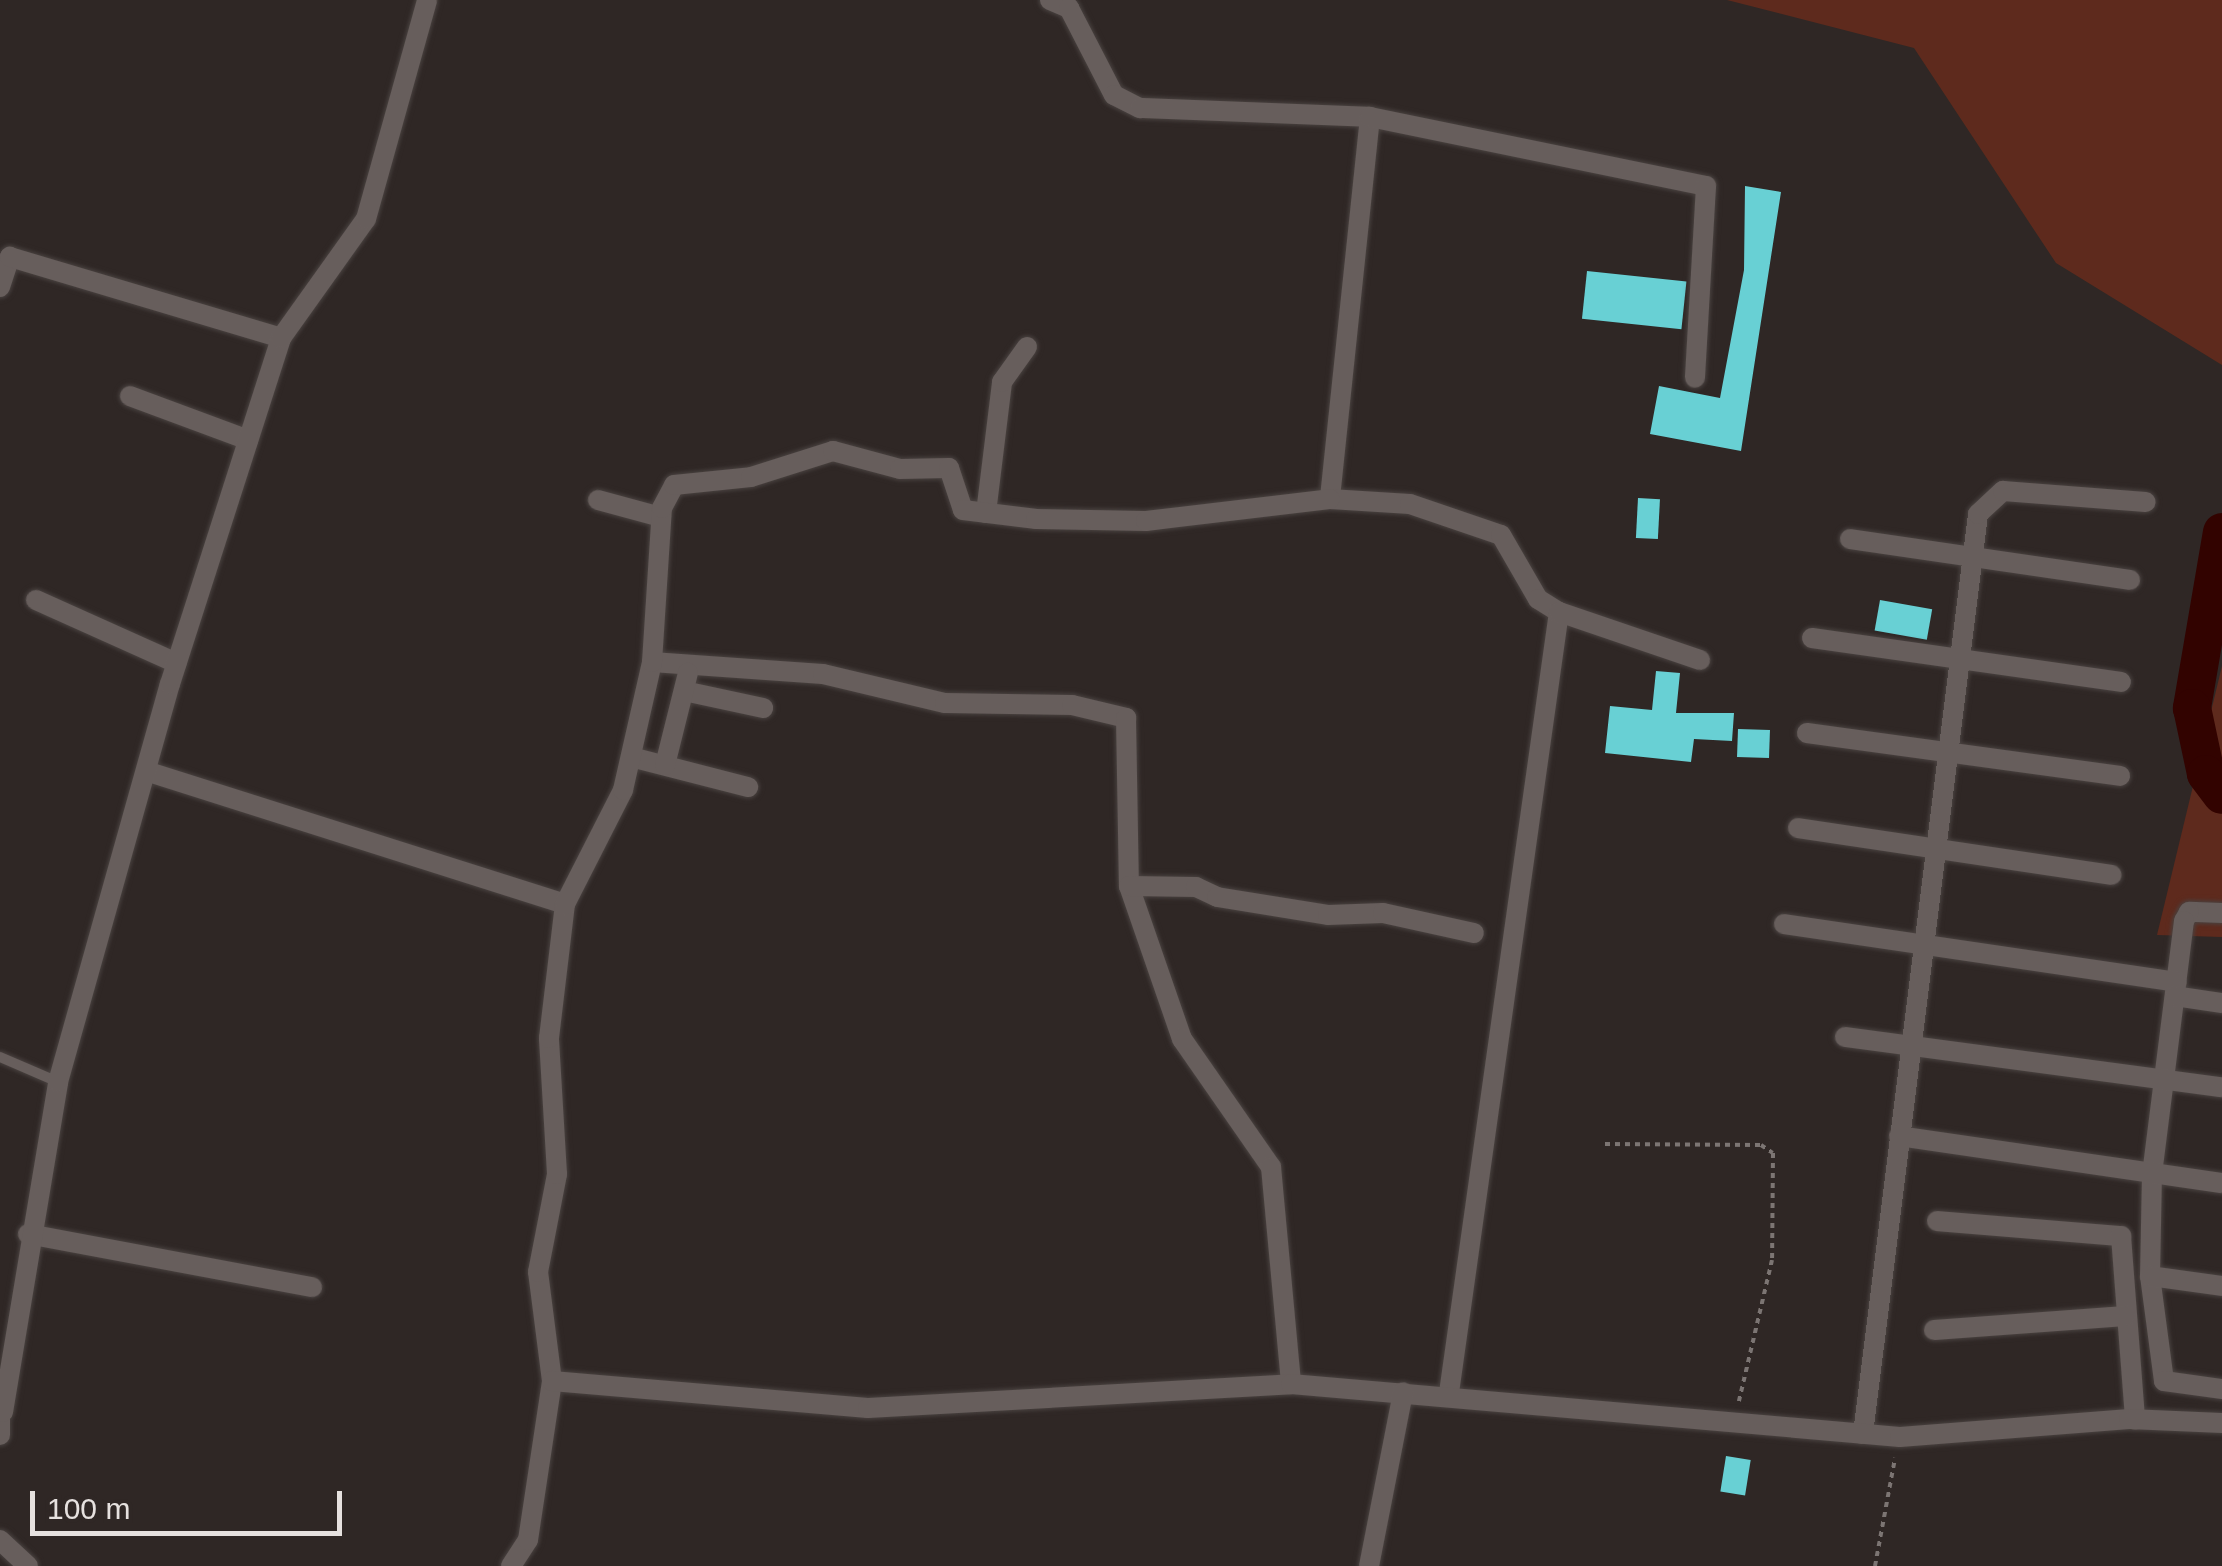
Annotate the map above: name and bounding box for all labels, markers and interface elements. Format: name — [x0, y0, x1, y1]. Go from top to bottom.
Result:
scale bar — [35, 1471, 348, 1533]
text: 100 m — [47, 1492, 130, 1525]

